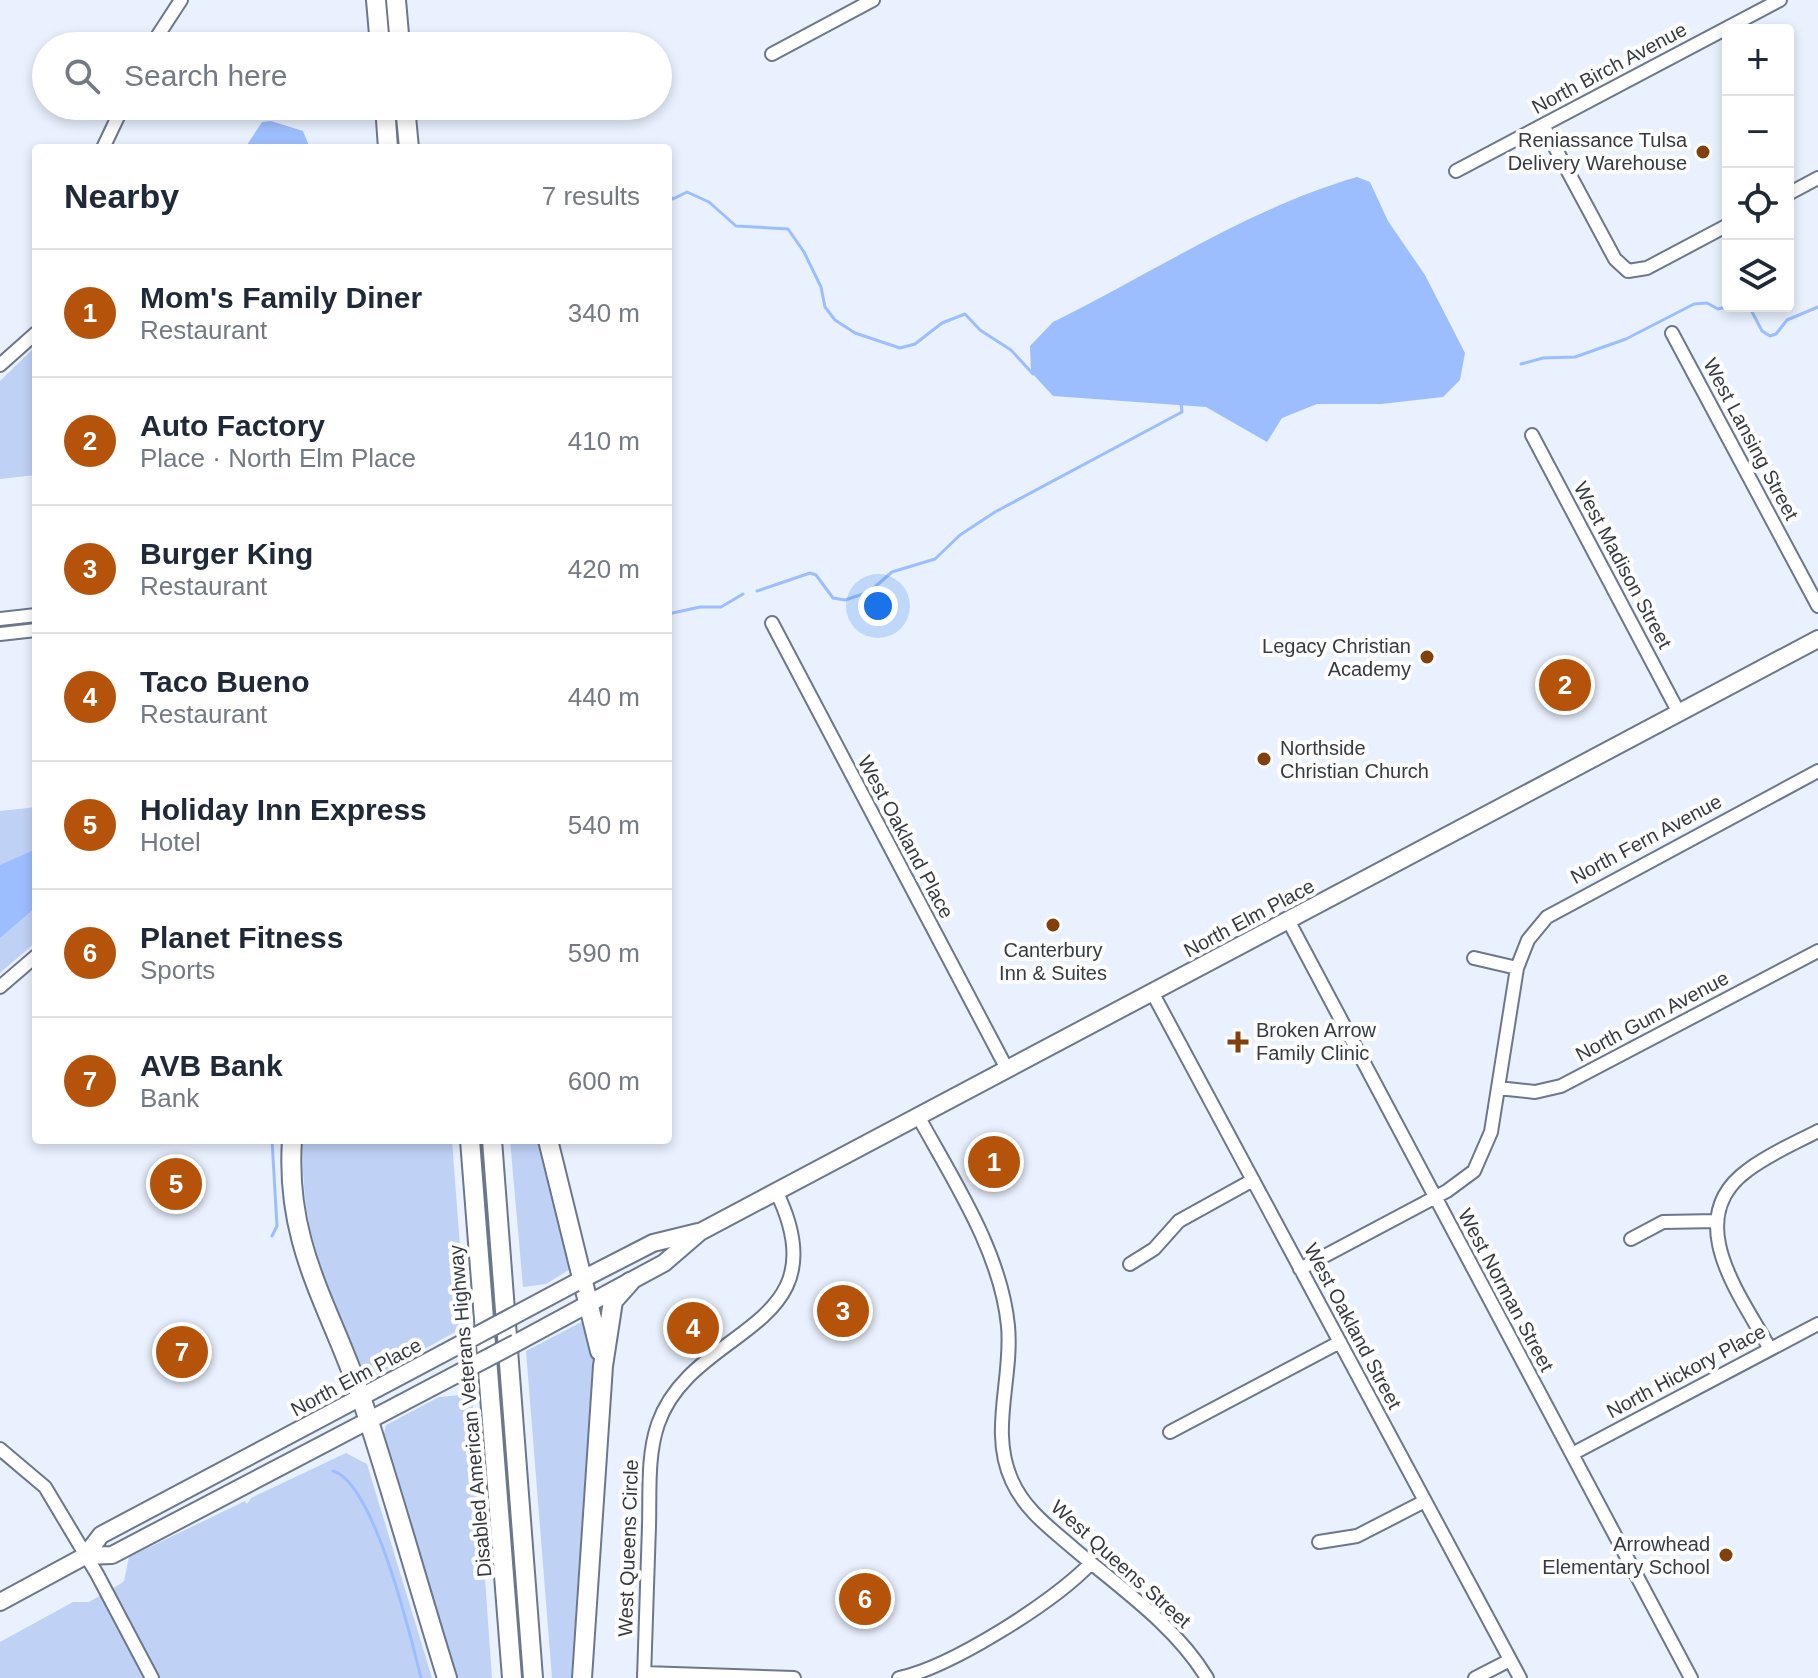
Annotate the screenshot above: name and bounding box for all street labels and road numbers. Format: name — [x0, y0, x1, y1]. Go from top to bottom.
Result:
street label: North Birch Avenue — [1528, 18, 1690, 118]
street label: West Lansing Street — [1699, 354, 1803, 524]
street label: West Madison Street — [1570, 478, 1676, 652]
street label: West Oakland Place — [854, 752, 958, 922]
street label: North Fern Avenue — [1567, 790, 1725, 888]
street label: North Elm Place — [1180, 874, 1318, 962]
street label: North Gum Avenue — [1572, 966, 1732, 1066]
street label: West Norman Street — [1454, 1205, 1558, 1375]
street label: West Oakland Street — [1300, 1240, 1406, 1413]
street label: Disabled American Veterans Highway — [445, 1244, 495, 1578]
street label: North Hickory Place — [1603, 1320, 1769, 1422]
street label: North Elm Place — [287, 1333, 425, 1421]
street label: West Queens Circle — [614, 1459, 642, 1637]
street label: West Queens Street — [1047, 1496, 1195, 1633]

